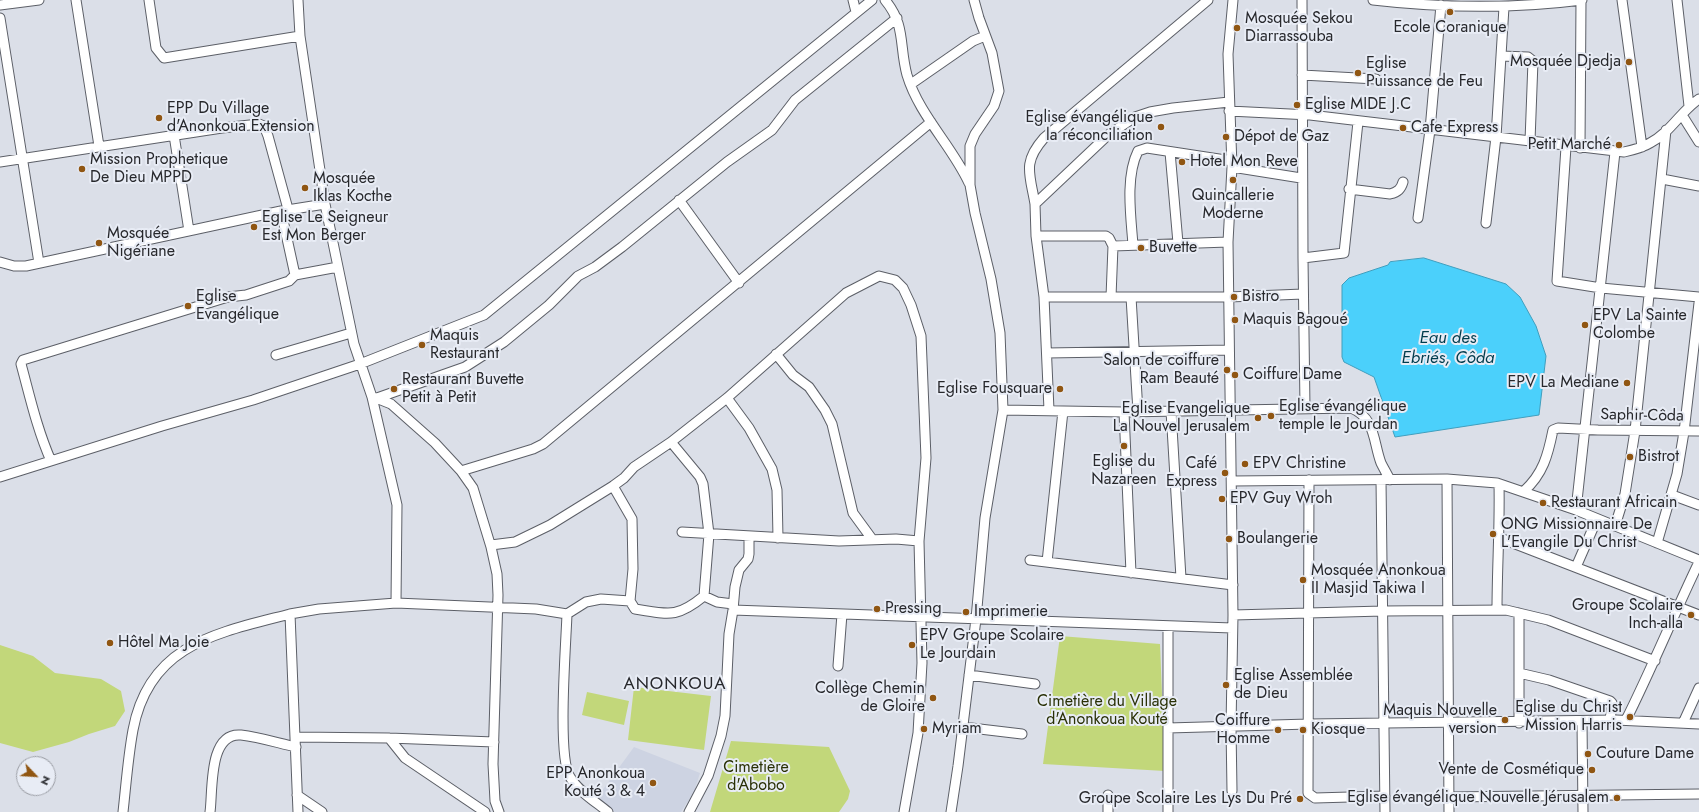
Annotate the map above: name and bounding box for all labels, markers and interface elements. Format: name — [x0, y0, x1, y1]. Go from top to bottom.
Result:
marker: Ecole Coranique — [1445, 7, 1455, 17]
place label: Mosquée Sekou Diarrassouba — [1245, 9, 1353, 47]
place label: Ecole Coranique — [1393, 18, 1507, 38]
marker: Mosquée Sekou Diarrassouba — [1232, 23, 1242, 33]
place label: Mosquée Djedja — [1510, 52, 1621, 72]
place label: Eglise Puissance de Feu — [1366, 54, 1483, 92]
marker: Mosquée Djedja — [1624, 57, 1634, 67]
marker: Eglise Puissance de Feu — [1353, 68, 1363, 78]
place label: Eglise MIDE J.C — [1305, 95, 1411, 115]
place label: EPP Du Village d'Anonkoua Extension — [167, 99, 315, 137]
marker: Eglise MIDE J.C — [1292, 100, 1302, 110]
place label: Eglise évangélique la réconciliation — [1025, 108, 1153, 146]
marker: EPP Du Village d'Anonkoua Extension — [154, 113, 164, 123]
place label: Cafe Express — [1411, 118, 1498, 138]
marker: Eglise évangélique la réconciliation — [1156, 122, 1166, 132]
marker: Cafe Express — [1398, 123, 1408, 133]
place label: Dépot de Gaz — [1234, 127, 1329, 147]
marker: Dépot de Gaz — [1221, 132, 1231, 142]
place label: Petit Marché — [1528, 135, 1611, 155]
marker: Petit Marché — [1614, 140, 1624, 150]
place label: Mission Prophetique De Dieu MPPD — [90, 150, 228, 188]
place label: Hotel Mon Reve — [1190, 152, 1298, 172]
marker: Hotel Mon Reve — [1177, 157, 1187, 167]
marker: Mission Prophetique De Dieu MPPD — [77, 164, 87, 174]
place label: Mosquée Iklas Kocthe — [313, 169, 392, 207]
marker: Quincallerie Moderne — [1228, 175, 1238, 185]
marker: Mosquée Iklas Kocthe — [300, 183, 310, 193]
place label: Quincallerie Moderne — [1192, 186, 1274, 224]
place label: Eglise Le Seigneur Est Mon Berger — [262, 208, 388, 246]
marker: Eglise Le Seigneur Est Mon Berger — [249, 222, 259, 232]
place label: Mosquée Nigériane — [107, 224, 175, 262]
marker: Mosquée Nigériane — [94, 238, 104, 248]
place label: Buvette — [1149, 238, 1197, 258]
marker: Buvette — [1136, 243, 1146, 253]
place label: Eglise Evangélique — [196, 287, 279, 325]
place label: Bistro — [1242, 287, 1279, 307]
marker: Bistro — [1229, 292, 1239, 302]
marker: Eglise Evangélique — [183, 301, 193, 311]
place label: EPV La Sainte Colombe — [1593, 306, 1687, 344]
place label: Maquis Bagoué — [1243, 310, 1348, 330]
marker: Maquis Bagoué — [1230, 315, 1240, 325]
marker: EPV La Sainte Colombe — [1580, 320, 1590, 330]
place label: Maquis Restaurant — [430, 326, 499, 364]
water label: Eau des Ebriés, Côda — [1402, 329, 1494, 369]
marker: Maquis Restaurant — [417, 340, 427, 350]
place label: Salon de coiffure Ram Beauté — [1103, 351, 1219, 389]
marker: Salon de coiffure Ram Beauté — [1222, 365, 1232, 375]
place label: Coiffure Dame — [1243, 365, 1342, 385]
place label: Restaurant Buvette Petit à Petit — [402, 370, 524, 408]
marker: Coiffure Dame — [1230, 370, 1240, 380]
place label: EPV La Mediane — [1508, 373, 1619, 393]
marker: EPV La Mediane — [1622, 378, 1632, 388]
place label: Eglise Fousquare — [937, 379, 1052, 399]
marker: Restaurant Buvette Petit à Petit — [389, 384, 399, 394]
marker: Eglise Fousquare — [1055, 384, 1065, 394]
place label: Eglise évangélique temple le Jourdan — [1279, 397, 1407, 435]
place label: Eglise Evangelique La Nouvel Jerusalem — [1113, 399, 1250, 437]
street label: Saphir-Côda — [1600, 406, 1684, 426]
marker: Eglise évangélique temple le Jourdan — [1266, 411, 1276, 421]
marker: Eglise Evangelique La Nouvel Jerusalem — [1253, 413, 1263, 423]
marker: Eglise du Nazareen — [1119, 441, 1129, 451]
place label: Bistrot — [1638, 447, 1679, 467]
place label: Eglise du Nazareen — [1091, 452, 1157, 490]
marker: Bistrot — [1625, 452, 1635, 462]
place label: Café Express — [1166, 454, 1217, 492]
place label: EPV Christine — [1253, 454, 1346, 474]
marker: EPV Christine — [1240, 459, 1250, 469]
marker: Café Express — [1220, 468, 1230, 478]
place label: EPV Guy Wroh — [1230, 489, 1333, 509]
place label: Restaurant Africain — [1551, 493, 1677, 513]
marker: EPV Guy Wroh — [1217, 494, 1227, 504]
marker: Restaurant Africain — [1538, 498, 1548, 508]
place label: ONG Missionnaire De L'Evangile Du Christ — [1501, 515, 1652, 553]
place label: Boulangerie — [1237, 529, 1318, 549]
marker: ONG Missionnaire De L'Evangile Du Christ — [1488, 529, 1498, 539]
marker: Boulangerie — [1224, 534, 1234, 544]
place label: Mosquée Anonkoua II Masjid Takiwa I — [1311, 561, 1446, 599]
marker: Mosquée Anonkoua II Masjid Takiwa I — [1298, 575, 1308, 585]
place label: Groupe Scolaire Inch-alla — [1572, 596, 1683, 634]
place label: Pressing — [885, 599, 942, 619]
place label: Imprimerie — [974, 602, 1048, 622]
marker: Pressing — [872, 604, 882, 614]
marker: Imprimerie — [961, 607, 971, 617]
marker: Groupe Scolaire Inch-alla — [1686, 610, 1696, 620]
place label: EPV Groupe Scolaire Le Jourdain — [920, 626, 1064, 664]
place label: Hôtel Ma Joie — [118, 633, 209, 653]
marker: Hôtel Ma Joie — [105, 638, 115, 648]
marker: EPV Groupe Scolaire Le Jourdain — [907, 640, 917, 650]
place label: Eglise Assemblée de Dieu — [1234, 666, 1353, 704]
district label: ANONKOUA — [623, 675, 727, 695]
place label: Collège Chemin de Gloire — [815, 679, 925, 717]
marker: Eglise Assemblée de Dieu — [1221, 680, 1231, 690]
park label: Cimetière du Village d'Anonkoua Kouté — [1037, 692, 1177, 730]
marker: Collège Chemin de Gloire — [928, 693, 938, 703]
place label: Eglise du Christ Mission Harris — [1515, 698, 1622, 736]
place label: Maquis Nouvelle version — [1383, 701, 1497, 739]
place label: Coiffure Homme — [1215, 711, 1270, 749]
marker: Eglise du Christ Mission Harris — [1625, 712, 1635, 722]
marker: Maquis Nouvelle version — [1500, 715, 1510, 725]
place label: Myriam — [932, 719, 982, 739]
place label: Kiosque — [1311, 720, 1365, 740]
marker: Myriam — [919, 724, 929, 734]
marker: Coiffure Homme — [1273, 725, 1283, 735]
marker: Kiosque — [1298, 725, 1308, 735]
place label: Couture Dame — [1596, 744, 1694, 764]
marker: Couture Dame — [1583, 749, 1593, 759]
north arrow — [16, 756, 56, 796]
park label: Cimetière d'Abobo — [723, 758, 789, 796]
place label: Vente de Cosmétique — [1438, 760, 1584, 780]
place label: EPP Anonkoua Kouté 3 & 4 — [546, 764, 645, 802]
marker: Vente de Cosmétique — [1587, 765, 1597, 775]
text: N — [37, 773, 55, 788]
marker: EPP Anonkoua Kouté 3 & 4 — [648, 778, 658, 788]
place label: Eglise évangélique Nouvelle Jérusalem — [1347, 788, 1609, 808]
place label: Groupe Scolaire Les Lys Du Pré — [1079, 789, 1292, 809]
marker: Eglise évangélique Nouvelle Jérusalem — [1612, 793, 1622, 803]
marker: Groupe Scolaire Les Lys Du Pré — [1295, 794, 1305, 804]

